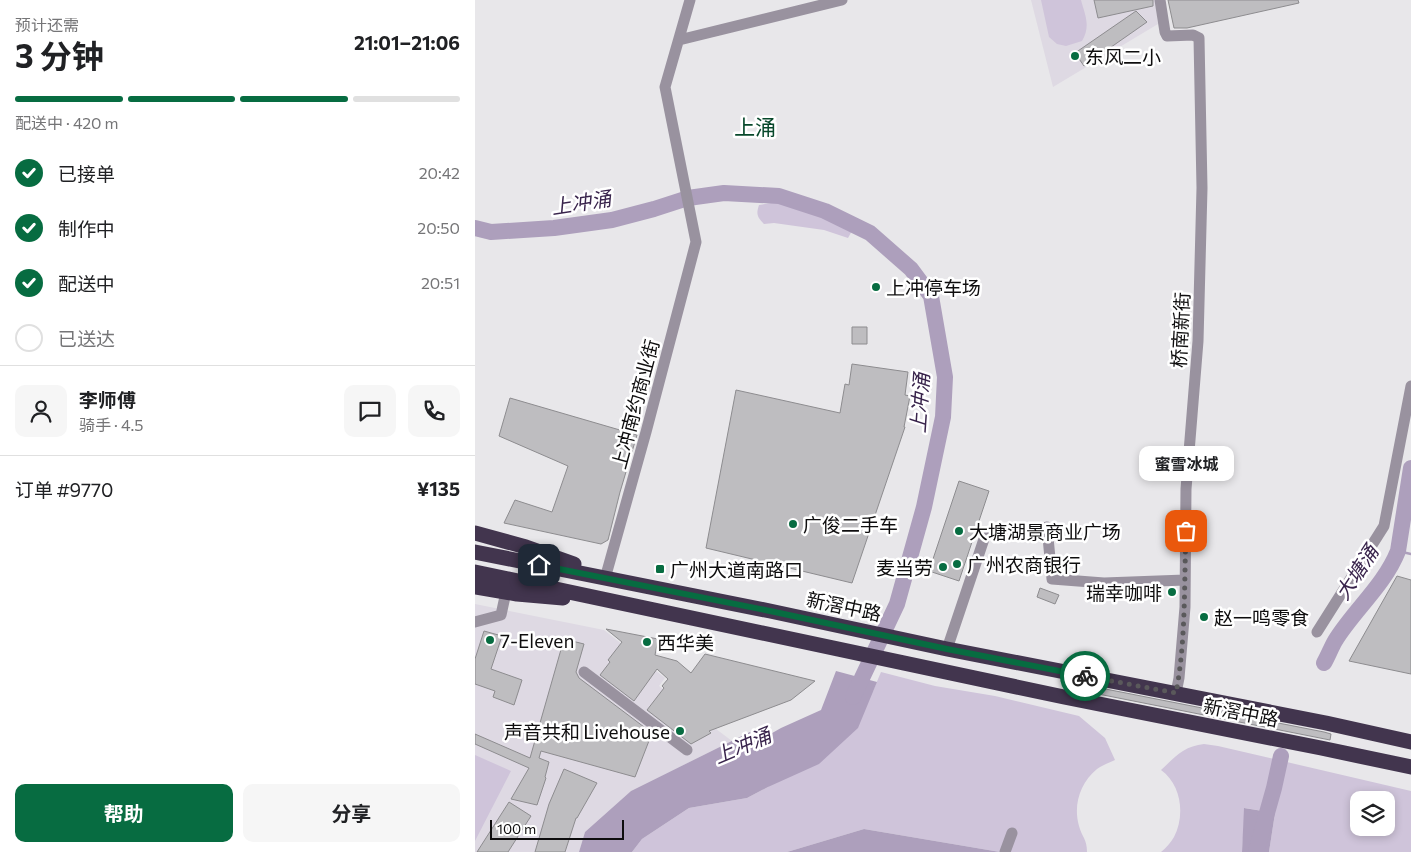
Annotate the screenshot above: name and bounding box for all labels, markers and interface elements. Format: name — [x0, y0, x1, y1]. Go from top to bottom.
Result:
text: 预计还需 — [15, 15, 79, 34]
text: 21:01–21:06 — [354, 31, 460, 54]
text: 3 分钟 — [15, 35, 104, 75]
place label: 东风二小 — [1085, 45, 1161, 68]
marker: 东风二小 — [1069, 50, 1081, 62]
text: 配送中 · 420 m — [15, 113, 119, 132]
district label: 上涌 — [734, 114, 776, 139]
icon: check — [15, 159, 43, 187]
text: 已接单 — [58, 162, 115, 185]
text: 20:42 — [419, 163, 460, 182]
water label: 上冲涌 — [549, 185, 614, 219]
icon: check — [15, 214, 43, 242]
text: 制作中 — [58, 217, 115, 240]
text: 20:50 — [417, 218, 460, 237]
icon: check — [15, 269, 43, 297]
text: 配送中 — [58, 272, 115, 295]
text: 20:51 — [421, 273, 460, 292]
place label: 上冲停车场 — [886, 276, 981, 299]
marker: 上冲停车场 — [870, 281, 882, 293]
street label: 桥南新街 — [1167, 291, 1193, 369]
text: 已送达 — [58, 327, 115, 350]
street label: 上冲南约商业街 — [607, 337, 663, 471]
water label: 上冲涌 — [905, 370, 933, 434]
button: person — [15, 385, 67, 437]
button: chat — [344, 385, 396, 437]
button: phone — [408, 385, 460, 437]
text: 李师傅 — [79, 388, 136, 411]
text: 骑手 · 4.5 — [79, 415, 143, 434]
callout: 蜜雪冰城 — [1139, 446, 1233, 481]
text: 蜜雪冰城 — [1154, 454, 1219, 473]
text: ¥135 — [417, 477, 460, 500]
text: 订单 #9770 — [15, 478, 113, 501]
pin — [1165, 510, 1207, 552]
place label: 广俊二手车 — [803, 513, 898, 536]
icon: bag — [1172, 517, 1200, 545]
marker: 广俊二手车 — [787, 518, 799, 530]
place label: 大塘湖景商业广场 — [969, 520, 1121, 543]
marker: 大塘湖景商业广场 — [953, 525, 965, 537]
water label: 大塘涌 — [1330, 539, 1383, 604]
pin — [518, 544, 560, 586]
icon: home — [525, 551, 553, 579]
place label: 广州农商银行 — [967, 553, 1081, 576]
place label: 麦当劳 — [876, 556, 933, 579]
place label: 广州大道南路口 — [670, 558, 803, 581]
marker: 广州农商银行 — [951, 558, 963, 570]
marker: 麦当劳 — [937, 561, 949, 573]
marker: 广州大道南路口 — [654, 563, 666, 575]
place label: 瑞幸咖啡 — [1086, 581, 1162, 604]
marker: 瑞幸咖啡 — [1166, 586, 1178, 598]
street label: 新滘中路 — [804, 587, 884, 625]
place label: 赵一鸣零食 — [1214, 606, 1309, 629]
marker: 赵一鸣零食 — [1198, 611, 1210, 623]
place label: 7-Eleven — [500, 629, 574, 652]
place label: 西华美 — [657, 631, 714, 654]
marker: 7-Eleven — [484, 634, 496, 646]
marker: 西华美 — [641, 636, 653, 648]
courier — [1060, 651, 1110, 701]
icon: bike — [1071, 662, 1099, 690]
street label: 新滘中路 — [1201, 693, 1281, 731]
place label: 声音共和 Livehouse — [504, 720, 670, 743]
water label: 上冲涌 — [710, 721, 776, 768]
marker: 声音共和 Livehouse — [674, 725, 686, 737]
button: 帮助 — [15, 784, 233, 842]
button: 分享 — [243, 784, 460, 842]
map controls — [1350, 791, 1395, 836]
button: layers — [1350, 791, 1395, 836]
scale bar — [490, 817, 624, 840]
text: 100 m — [497, 820, 536, 837]

